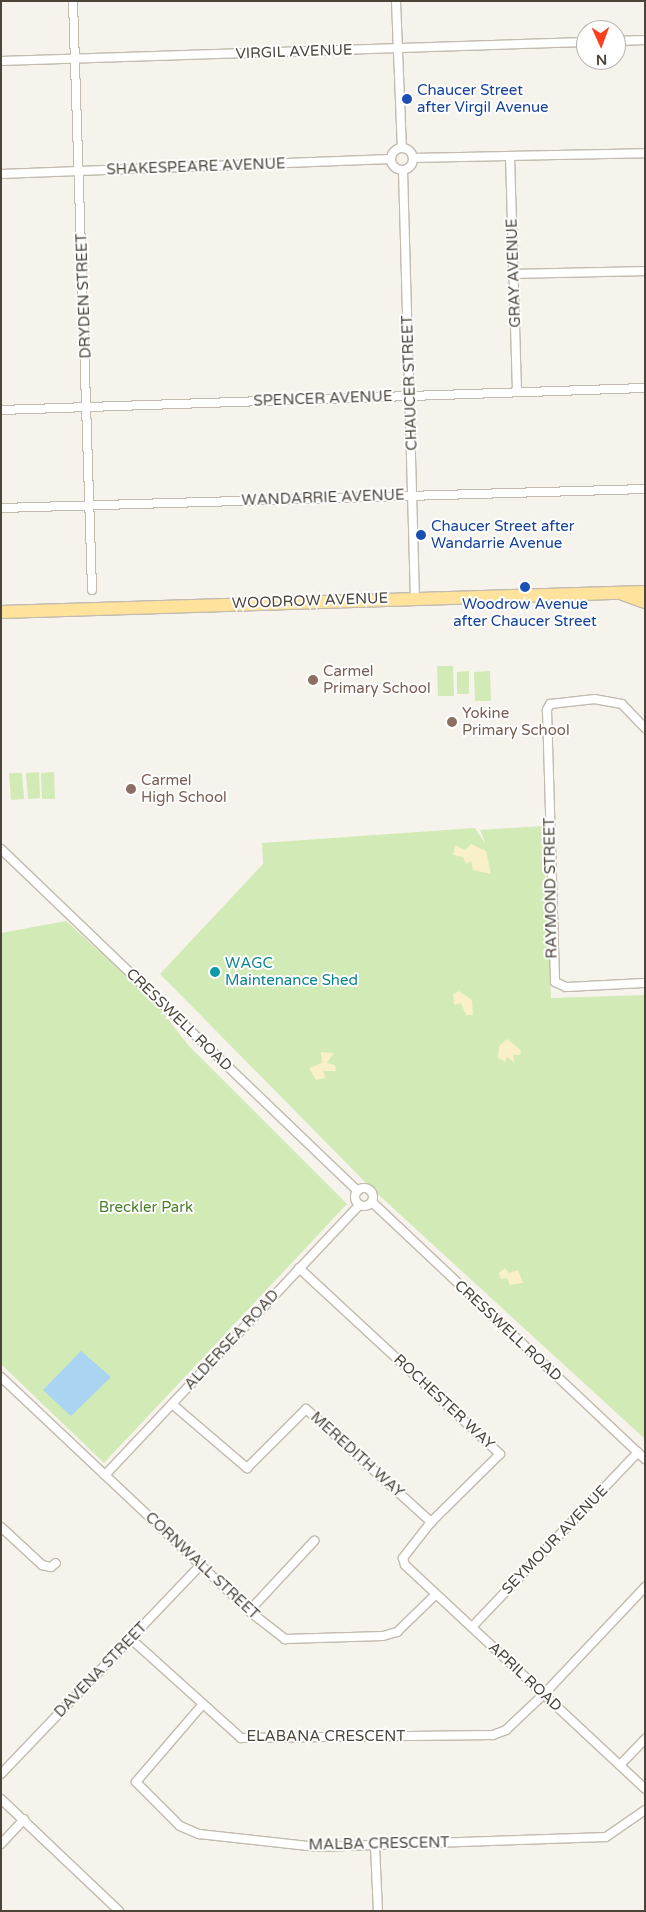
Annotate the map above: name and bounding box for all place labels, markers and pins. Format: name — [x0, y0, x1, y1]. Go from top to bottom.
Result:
place label: Chaucer Street after Virgil Avenue — [417, 81, 549, 116]
marker: Chaucer Street after Virgil Avenue — [401, 93, 413, 105]
place label: Chaucer Street after Wandarrie Avenue — [431, 517, 575, 552]
marker: Chaucer Street after Wandarrie Avenue — [415, 529, 427, 541]
marker: Woodrow Avenue after Chaucer Street — [519, 581, 531, 593]
place label: Woodrow Avenue after Chaucer Street — [453, 595, 597, 630]
place label: Carmel Primary School — [323, 662, 431, 697]
marker: Carmel Primary School — [307, 674, 319, 686]
place label: Yokine Primary School — [462, 704, 570, 739]
marker: Yokine Primary School — [446, 716, 458, 728]
place label: Carmel High School — [141, 771, 227, 806]
marker: Carmel High School — [125, 783, 137, 795]
place label: WAGC Maintenance Shed — [225, 954, 358, 989]
marker: WAGC Maintenance Shed — [209, 966, 221, 978]

